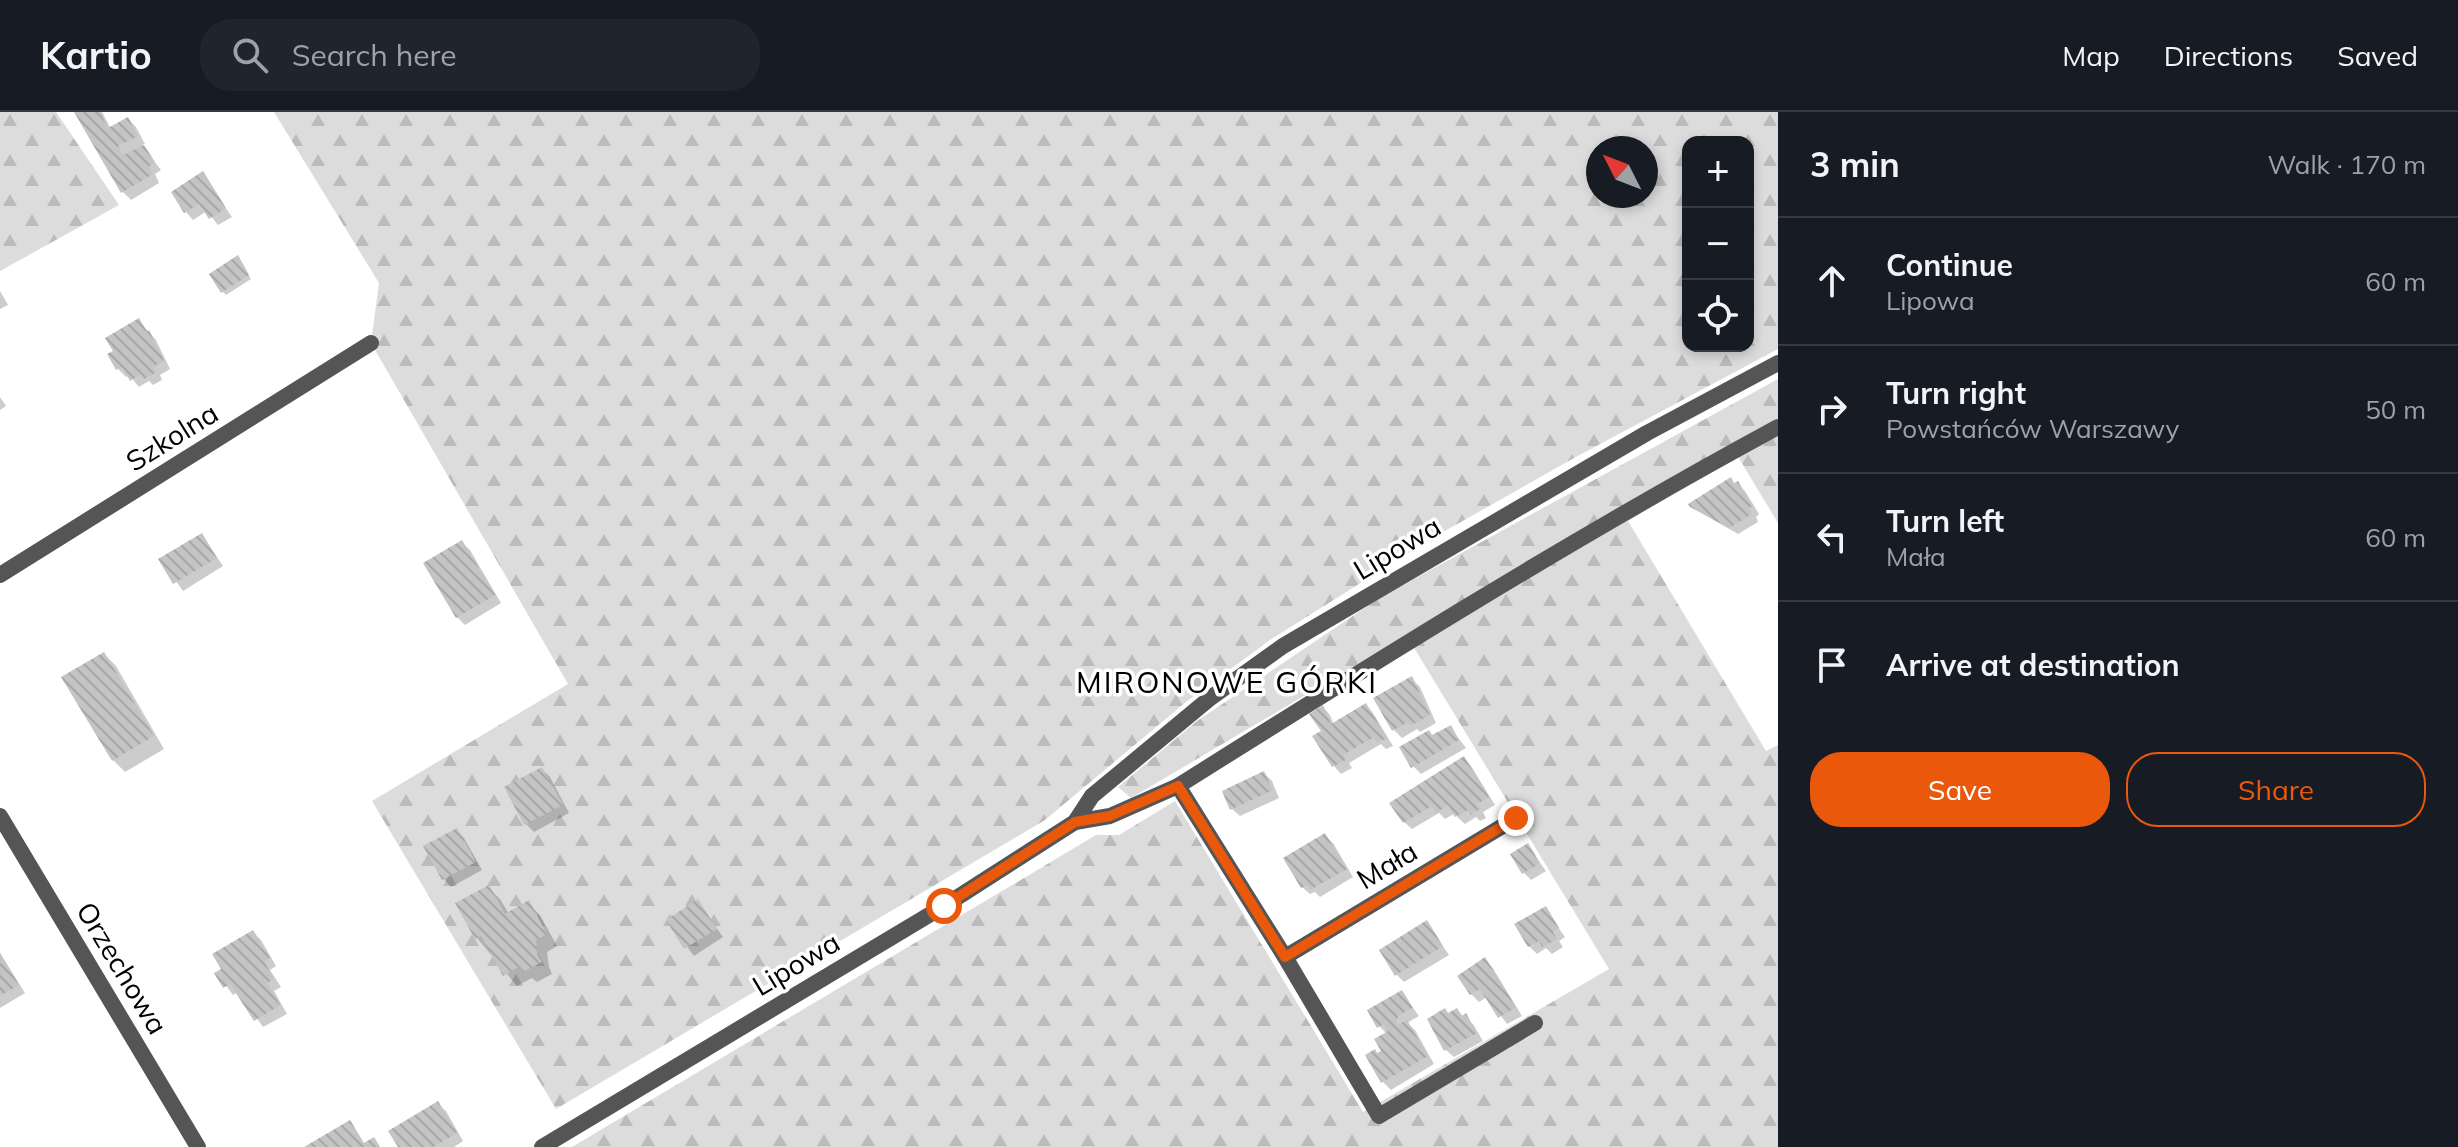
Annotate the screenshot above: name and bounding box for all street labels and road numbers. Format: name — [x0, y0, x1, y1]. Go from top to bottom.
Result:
street label: Szkolna — [119, 395, 224, 478]
street label: Lipowa — [1347, 508, 1447, 587]
street label: Mała — [1350, 833, 1423, 896]
street label: Orzechowa — [69, 895, 176, 1040]
street label: Lipowa — [746, 924, 846, 1003]

